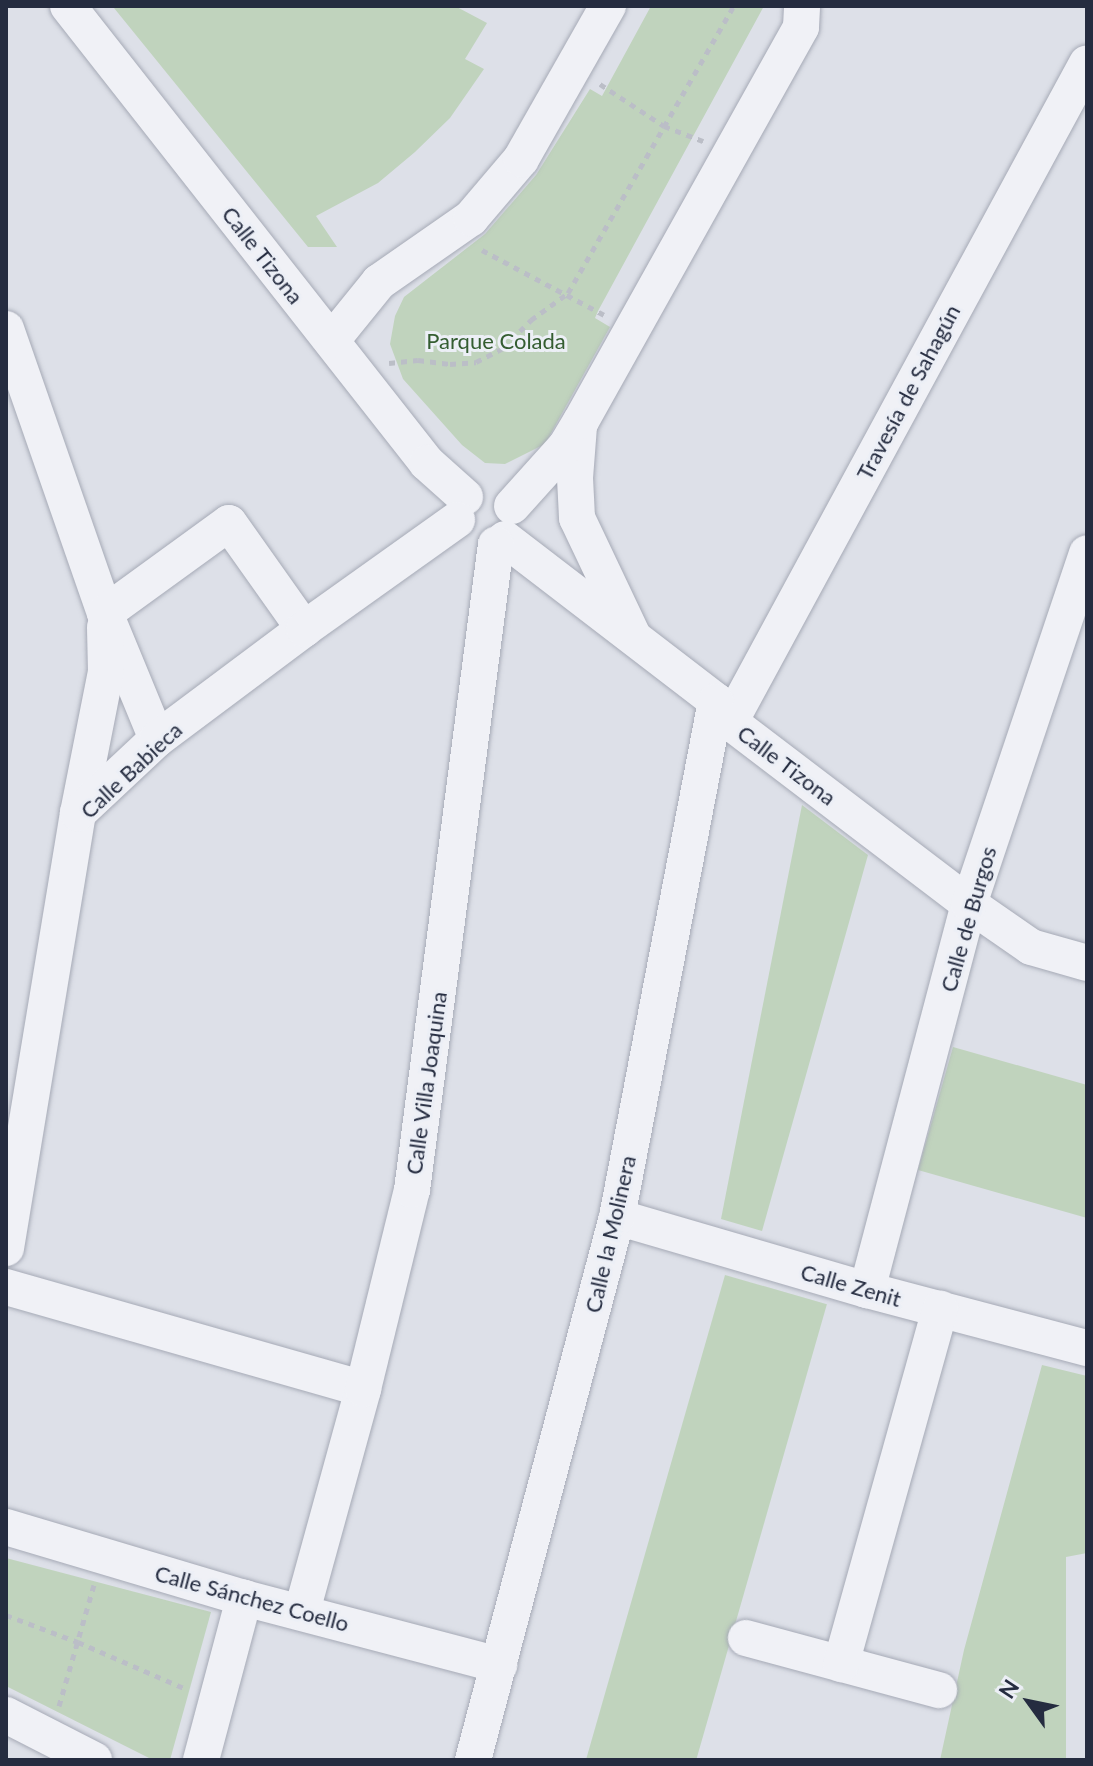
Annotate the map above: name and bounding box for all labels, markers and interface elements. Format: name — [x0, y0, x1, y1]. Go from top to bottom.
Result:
street label: Calle Tizona — [217, 201, 309, 309]
street label: Travesía de Sahagún — [851, 300, 965, 484]
park label: Parque Colada — [426, 328, 566, 354]
street label: Calle Babieca — [75, 716, 187, 824]
street label: Calle Tizona — [732, 719, 842, 811]
street label: Calle de Burgos — [935, 843, 1001, 995]
street label: Calle Villa Joaquina — [400, 989, 452, 1177]
street label: Calle la Molinera — [579, 1153, 641, 1315]
street label: Calle Zenit — [798, 1258, 904, 1312]
street label: Calle Sánchez Coello — [152, 1559, 352, 1637]
north arrow — [989, 1662, 1069, 1742]
text: N — [993, 1674, 1024, 1703]

